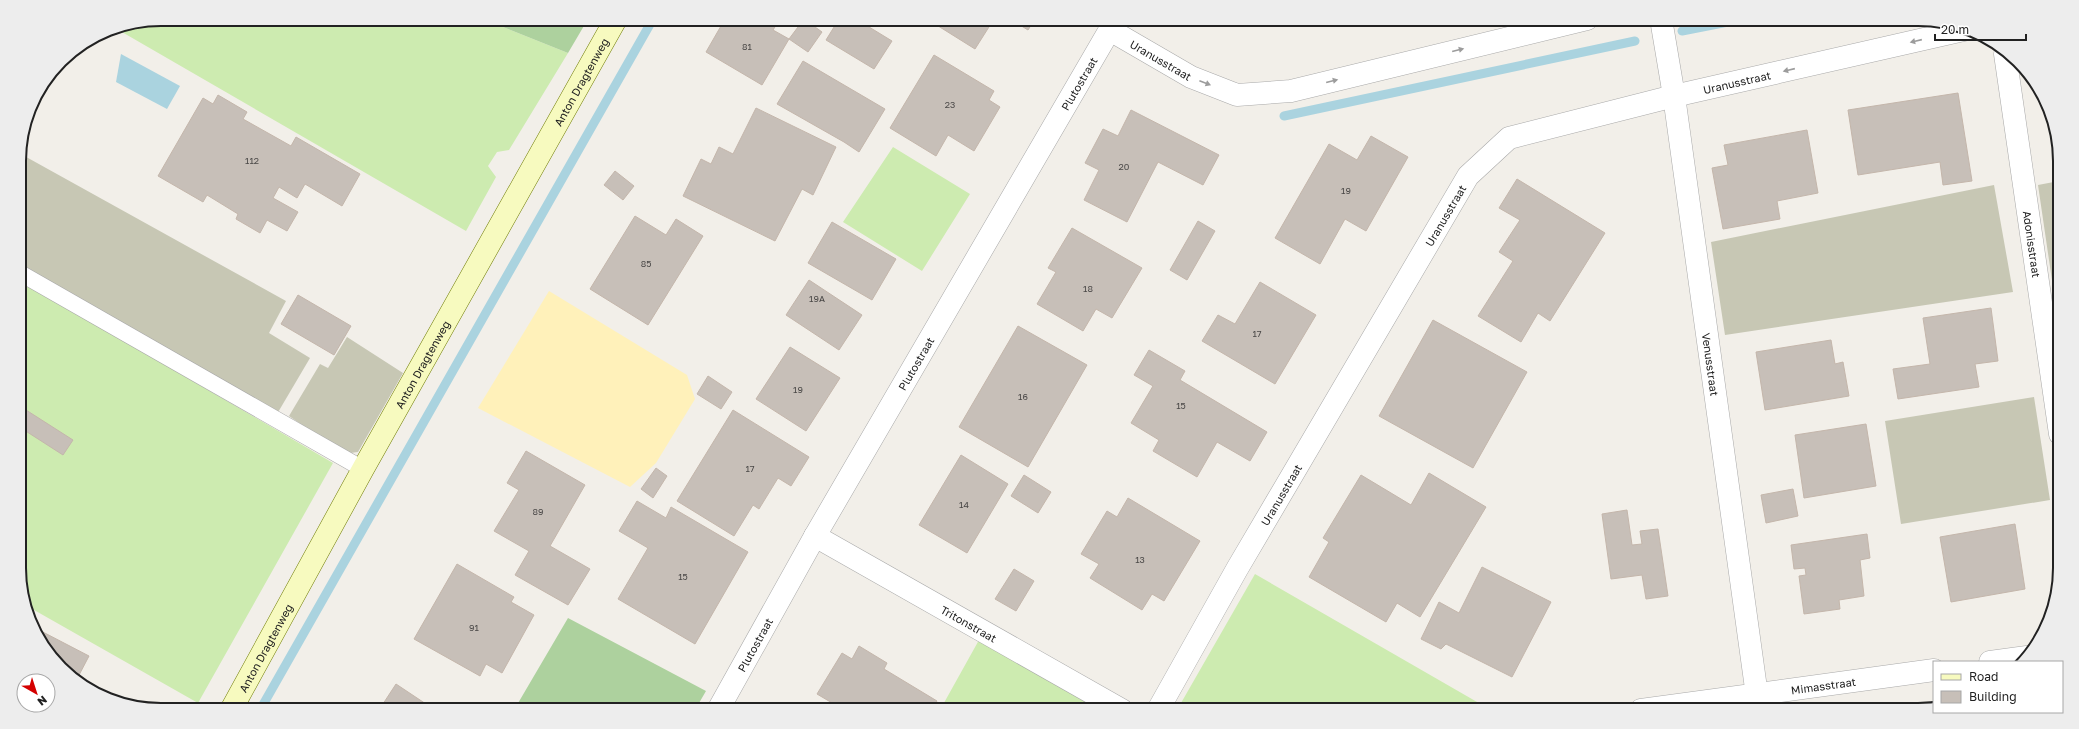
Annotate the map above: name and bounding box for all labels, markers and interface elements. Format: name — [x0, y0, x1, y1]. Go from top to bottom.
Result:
scale bar — [1935, 16, 2026, 42]
text: 20 m — [1941, 22, 1969, 37]
street label: Anton Dragtenweg — [551, 36, 611, 128]
street label: Uranusstraat — [1128, 37, 1194, 83]
one-way arrow — [1910, 39, 1922, 45]
house number: 81 — [742, 41, 753, 52]
one-way arrow — [1452, 47, 1464, 53]
street label: Plutostraat — [1058, 54, 1099, 112]
street label: Uranusstraat — [1702, 68, 1772, 96]
one-way arrow — [1783, 68, 1795, 74]
one-way arrow — [1326, 78, 1338, 84]
one-way arrow — [1200, 80, 1212, 86]
house number: 23 — [945, 99, 955, 110]
house number: 112 — [245, 155, 259, 166]
house number: 20 — [1119, 161, 1130, 172]
street label: Uranusstraat — [1422, 182, 1468, 248]
house number: 19 — [1341, 185, 1351, 196]
street label: Adonisstraat — [2021, 210, 2044, 278]
house number: 85 — [641, 258, 651, 269]
house number: 18 — [1083, 283, 1093, 294]
house number: 19A — [809, 293, 825, 304]
street label: Anton Dragtenweg — [392, 318, 452, 410]
house number: 17 — [1252, 328, 1262, 339]
street label: Venusstraat — [1700, 332, 1722, 397]
street label: Plutostraat — [895, 334, 936, 392]
house number: 19 — [793, 384, 803, 395]
house number: 16 — [1018, 391, 1028, 402]
house number: 15 — [1176, 400, 1186, 411]
street label: Uranusstraat — [1258, 462, 1304, 528]
house number: 17 — [745, 463, 755, 474]
house number: 14 — [959, 499, 969, 510]
house number: 89 — [533, 506, 543, 517]
house number: 13 — [1135, 554, 1145, 565]
house number: 15 — [678, 571, 688, 582]
street label: Anton Dragtenweg — [236, 601, 295, 694]
street label: Tritonstraat — [939, 602, 999, 644]
street label: Plutostraat — [734, 615, 775, 674]
house number: 91 — [469, 622, 480, 633]
legend — [1933, 661, 2063, 713]
text: Road — [1969, 669, 1998, 684]
north arrow — [16, 673, 56, 713]
street label: Mimasstraat — [1790, 674, 1857, 696]
text: Building — [1969, 689, 2017, 704]
text: N — [35, 693, 50, 709]

